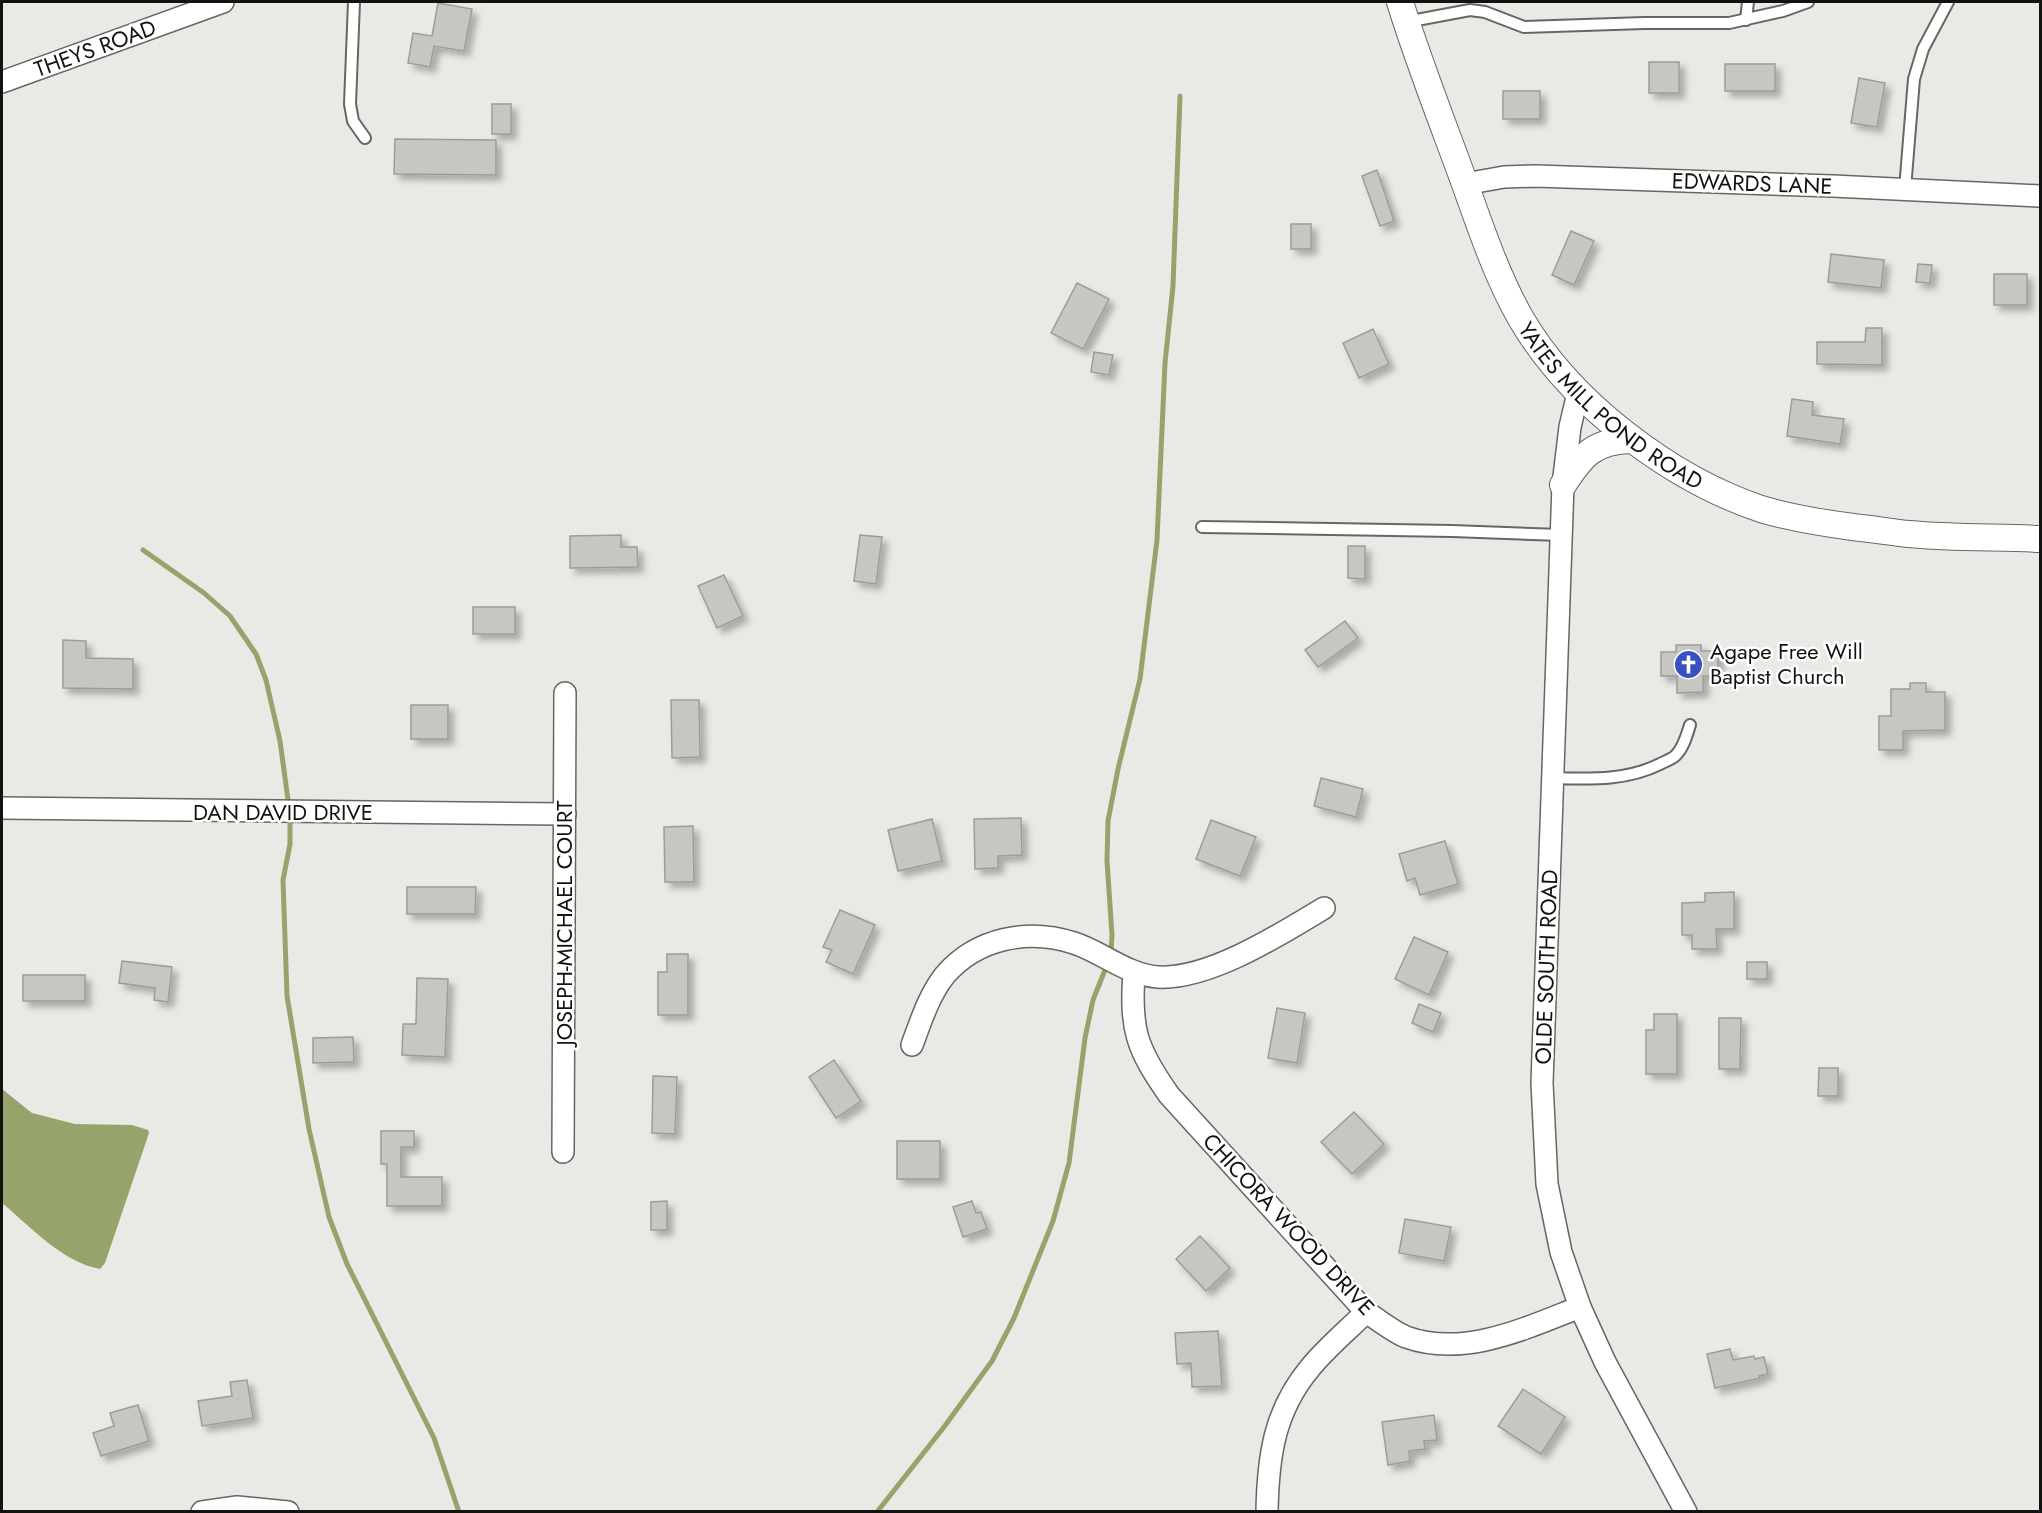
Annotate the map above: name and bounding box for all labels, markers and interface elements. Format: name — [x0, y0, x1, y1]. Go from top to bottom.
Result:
street label: THEYS ROAD — [30, 11, 160, 85]
street label: EDWARDS LANE — [1671, 164, 1833, 202]
street label: YATES MILL POND ROAD — [1511, 316, 1709, 497]
place label: Agape Free Will Baptist Church — [1710, 635, 1863, 692]
church icon: Agape Free Will Baptist Church — [1673, 648, 1705, 680]
street label: DAN DAVID DRIVE — [193, 796, 373, 828]
street label: JOSEPH-MICHAEL COURT — [548, 800, 580, 1049]
street label: OLDE SOUTH ROAD — [1527, 869, 1565, 1065]
street label: CHICORA WOOD DRIVE — [1196, 1126, 1382, 1322]

